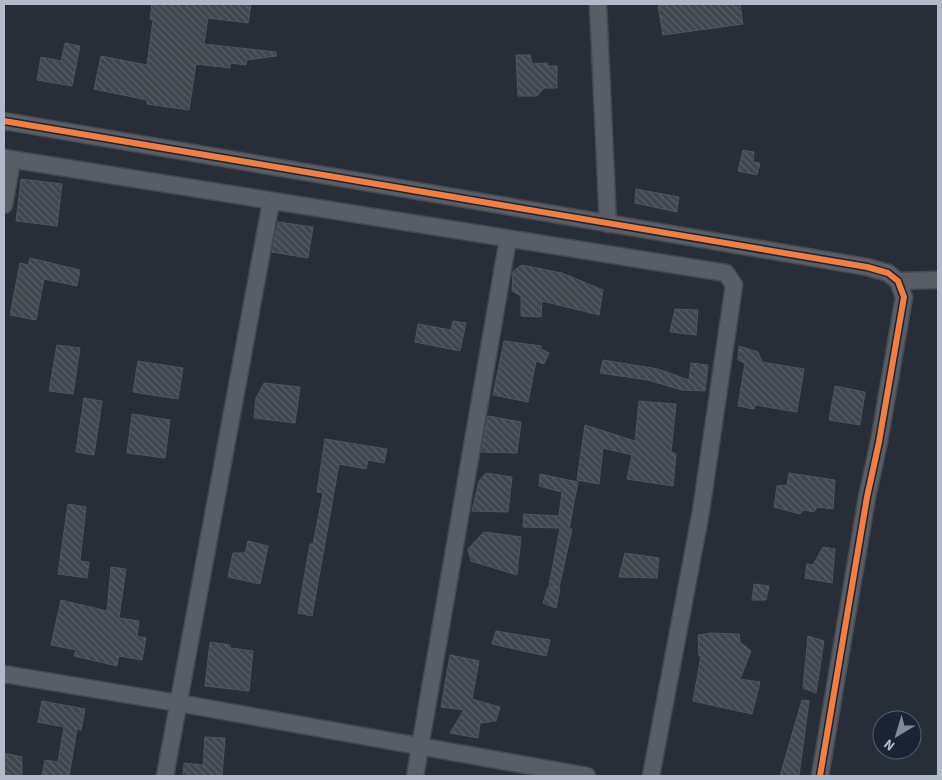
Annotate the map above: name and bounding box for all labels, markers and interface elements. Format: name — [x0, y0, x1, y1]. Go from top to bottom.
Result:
north arrow — [872, 710, 922, 760]
text: N — [880, 734, 899, 755]

